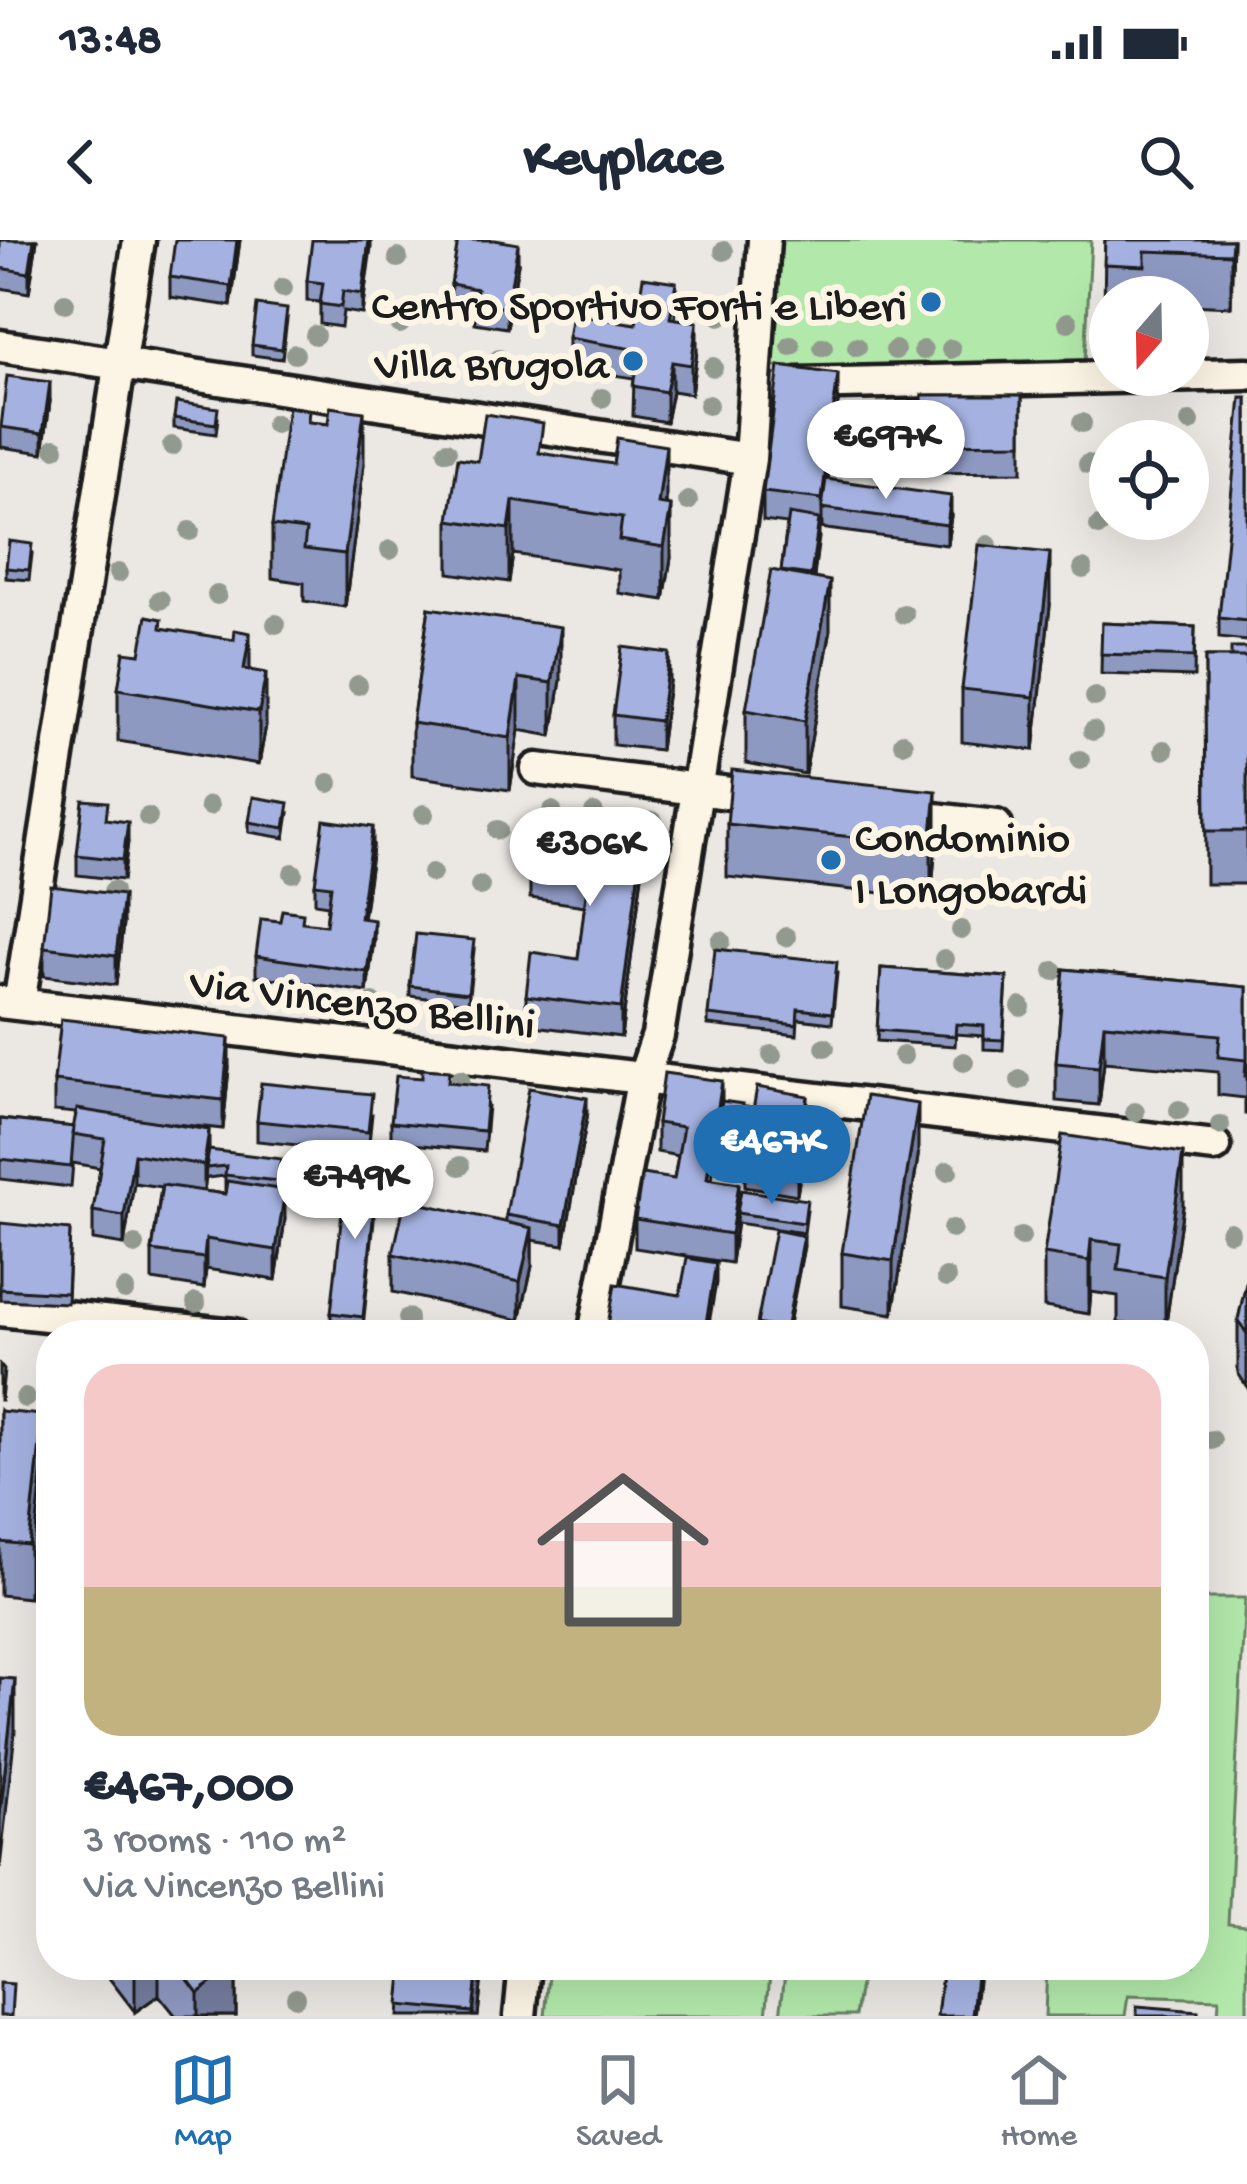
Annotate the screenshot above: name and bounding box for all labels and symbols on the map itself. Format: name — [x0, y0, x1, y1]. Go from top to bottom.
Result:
north arrow — [1089, 276, 1209, 396]
place label: Centro Sportivo Forti e Liberi — [372, 283, 907, 336]
marker: Centro Sportivo Forti e Liberi — [918, 289, 944, 315]
place label: Villa Brugola — [374, 342, 611, 395]
marker: Villa Brugola — [620, 348, 646, 374]
pin: €697K — [802, 400, 970, 502]
pin: €306K — [506, 807, 674, 909]
place label: Condominio I Longobardi — [855, 815, 1087, 920]
marker: Condominio I Longobardi — [818, 847, 844, 873]
street label: Via Vincenzo Bellini — [186, 960, 538, 1055]
pin: €467K — [688, 1105, 856, 1207]
pin: €749K — [271, 1140, 439, 1242]

